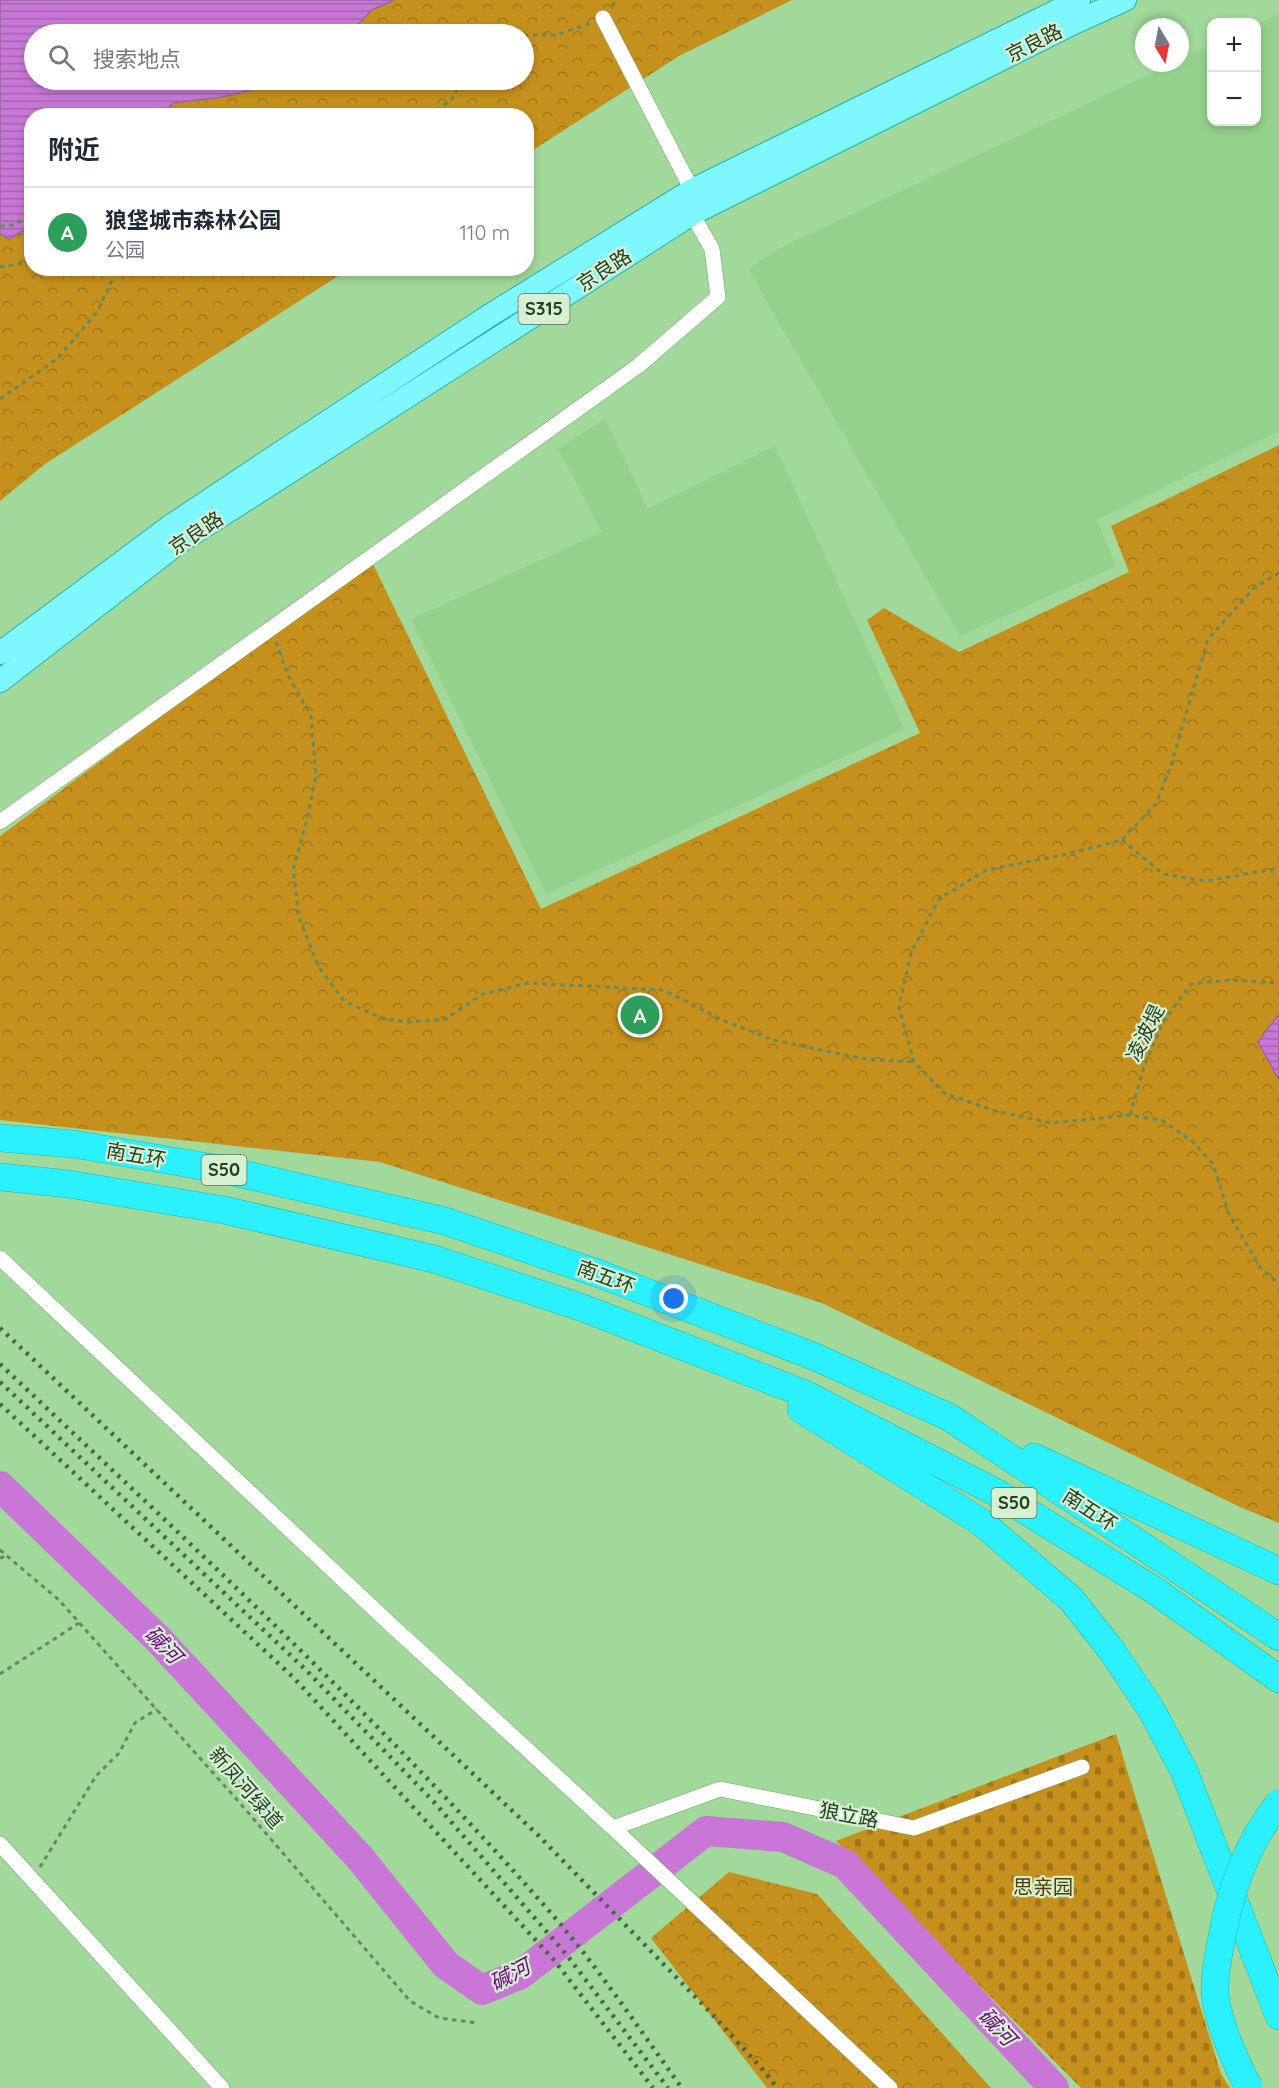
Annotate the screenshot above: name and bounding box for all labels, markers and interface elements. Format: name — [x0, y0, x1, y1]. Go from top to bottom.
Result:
street label: 京良路 — [1001, 18, 1066, 67]
north arrow — [1135, 18, 1189, 72]
map controls — [1207, 18, 1261, 126]
button: + — [1207, 18, 1261, 72]
search box — [24, 24, 534, 90]
icon: search — [45, 41, 78, 74]
text: 搜索地点 — [93, 45, 181, 73]
button: − — [1207, 72, 1261, 126]
text: 附近 — [48, 133, 100, 166]
text: 狼垡城市森林公园 — [105, 206, 281, 234]
text: A — [61, 220, 74, 245]
text: 110 m — [460, 220, 510, 245]
text: 公园 — [105, 237, 145, 262]
street label: 京良路 — [572, 243, 636, 296]
road number: S315 — [518, 294, 570, 324]
street label: 京良路 — [164, 505, 228, 560]
pin: A — [620, 992, 660, 1038]
street label: 凌波堤 — [1120, 1000, 1169, 1065]
street label: 南五环 — [104, 1137, 168, 1172]
road number: S50 — [202, 1155, 246, 1185]
street label: 南五环 — [574, 1255, 639, 1299]
your location — [659, 1284, 688, 1313]
street label: 南五环 — [1058, 1483, 1122, 1536]
road number: S50 — [992, 1488, 1036, 1518]
water label: 碱河 — [140, 1620, 190, 1671]
street label: 新凤河绿道 — [204, 1742, 289, 1834]
street label: 狼立路 — [817, 1797, 881, 1833]
park label: 思亲园 — [1013, 1874, 1073, 1899]
water label: 碱河 — [485, 1951, 538, 1995]
water label: 碱河 — [974, 2002, 1024, 2053]

